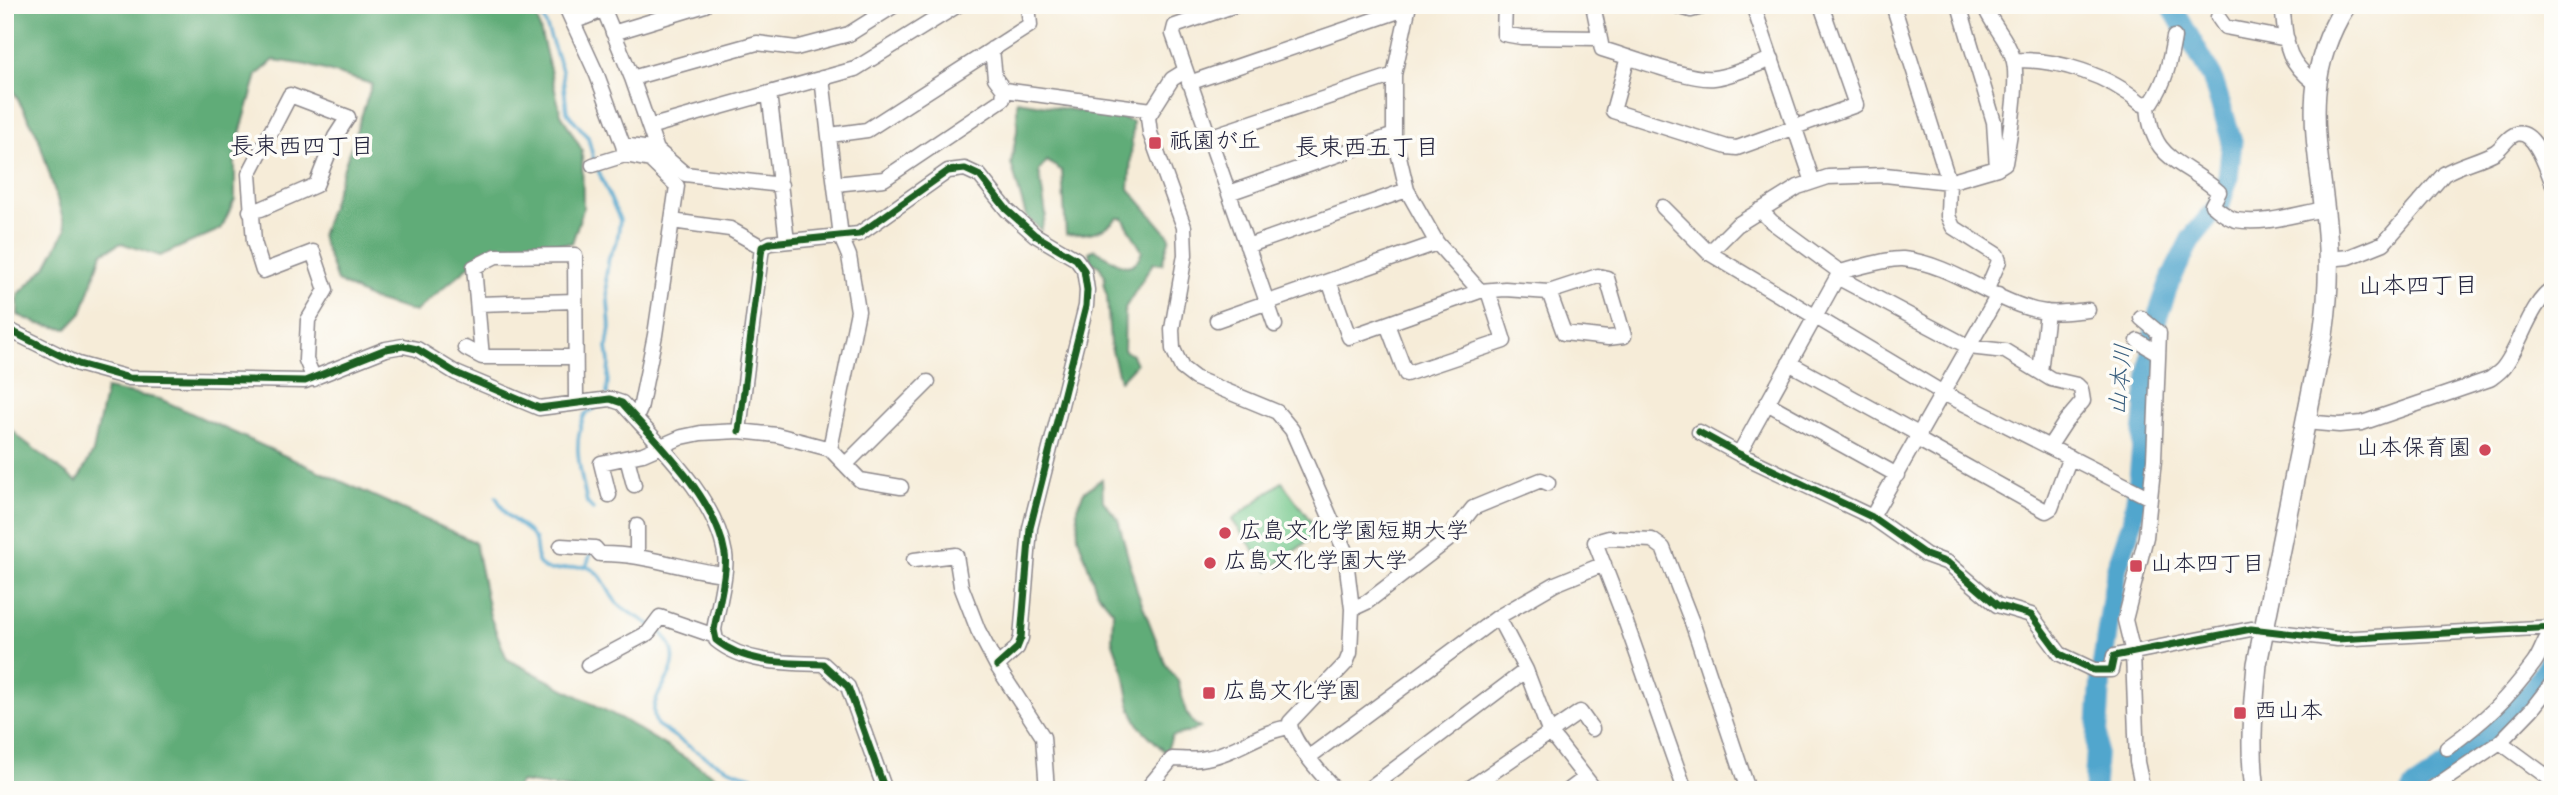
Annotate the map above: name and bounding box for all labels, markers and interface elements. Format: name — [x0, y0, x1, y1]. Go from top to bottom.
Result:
place label: 祇園が丘 — [1169, 127, 1261, 160]
district label: 長束西四丁目 — [230, 132, 374, 166]
district label: 長束西五丁目 — [1295, 133, 1439, 167]
marker: 祇園が丘 — [1147, 135, 1163, 151]
district label: 山本四丁目 — [2358, 271, 2478, 305]
water label: 山本川 — [2102, 342, 2144, 418]
place label: 山本保育園 — [2356, 434, 2471, 467]
marker: 山本保育園 — [2477, 442, 2493, 458]
place label: 広島文化学園短期大学 — [1239, 517, 1469, 550]
marker: 広島文化学園短期大学 — [1217, 525, 1233, 541]
place label: 広島文化学園大学 — [1224, 547, 1408, 580]
place label: 山本四丁目 — [2150, 550, 2265, 583]
marker: 広島文化学園大学 — [1202, 555, 1218, 571]
marker: 山本四丁目 — [2128, 558, 2144, 574]
place label: 広島文化学園 — [1223, 677, 1361, 710]
marker: 広島文化学園 — [1201, 685, 1217, 701]
place label: 西山本 — [2254, 697, 2323, 730]
marker: 西山本 — [2232, 705, 2248, 721]

